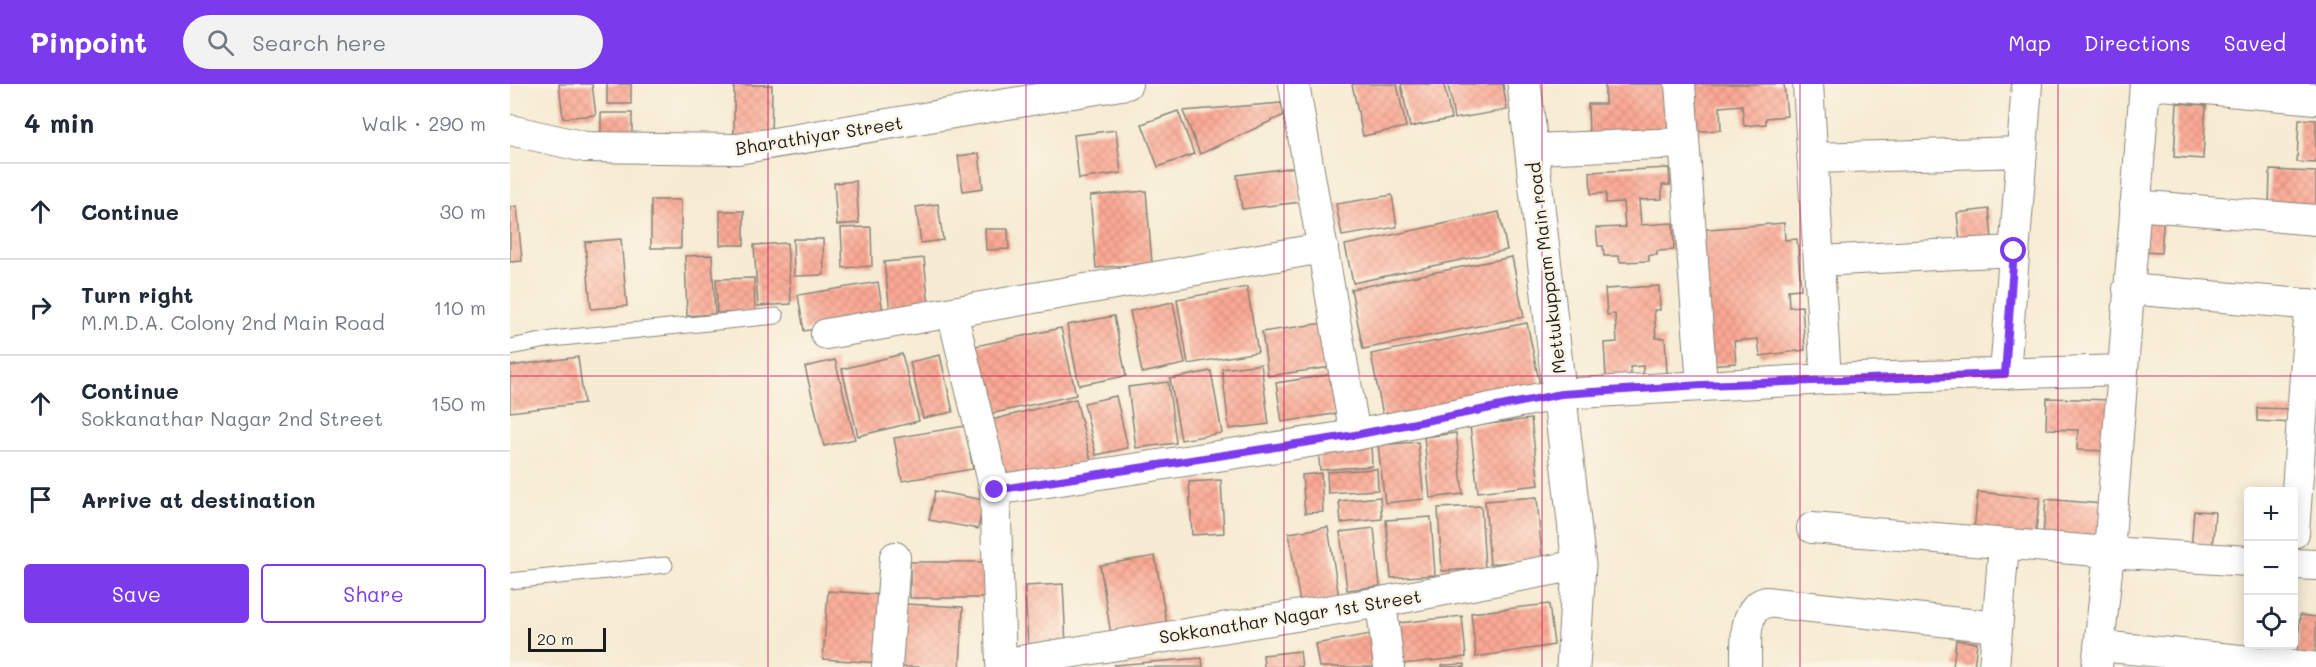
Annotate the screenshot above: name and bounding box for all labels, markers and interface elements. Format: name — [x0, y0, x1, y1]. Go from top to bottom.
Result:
search box — [183, 15, 603, 69]
text: Pinpoint — [30, 24, 147, 60]
icon: search — [204, 26, 237, 59]
text: Search here — [252, 28, 386, 57]
text: Map — [2008, 29, 2051, 56]
text: Directions — [2084, 29, 2191, 56]
text: Saved — [2224, 29, 2286, 56]
text: 4 min — [24, 106, 94, 140]
text: Walk · 290 m — [361, 110, 486, 136]
street label: Bharathiyar Street — [734, 110, 904, 160]
street label: Mettukuppam Main road — [1521, 161, 1571, 375]
icon: ahead — [24, 195, 57, 228]
text: Continue — [81, 197, 179, 226]
text: 30 m — [440, 198, 486, 224]
route start — [2000, 237, 2026, 263]
text: Turn right — [81, 280, 193, 309]
icon: right — [24, 291, 57, 324]
text: 110 m — [433, 294, 486, 320]
text: M.M.D.A. Colony 2nd Main Road — [81, 309, 385, 335]
text: Continue — [81, 376, 179, 405]
icon: ahead — [24, 387, 57, 420]
text: 150 m — [431, 390, 486, 416]
text: Sokkanathar Nagar 2nd Street — [81, 405, 383, 431]
route end — [981, 476, 1007, 502]
icon: arrive — [24, 483, 57, 516]
text: Arrive at destination — [81, 485, 316, 514]
map controls — [2244, 487, 2298, 649]
button: + — [2244, 487, 2298, 541]
button: − — [2244, 541, 2298, 595]
button: Save — [24, 564, 249, 623]
button: Share — [261, 564, 486, 623]
street label: Sokkanathar Nagar 1st Street — [1157, 583, 1423, 649]
button: locate — [2244, 595, 2298, 649]
scale bar — [528, 625, 606, 652]
text: 20 m — [537, 628, 574, 649]

